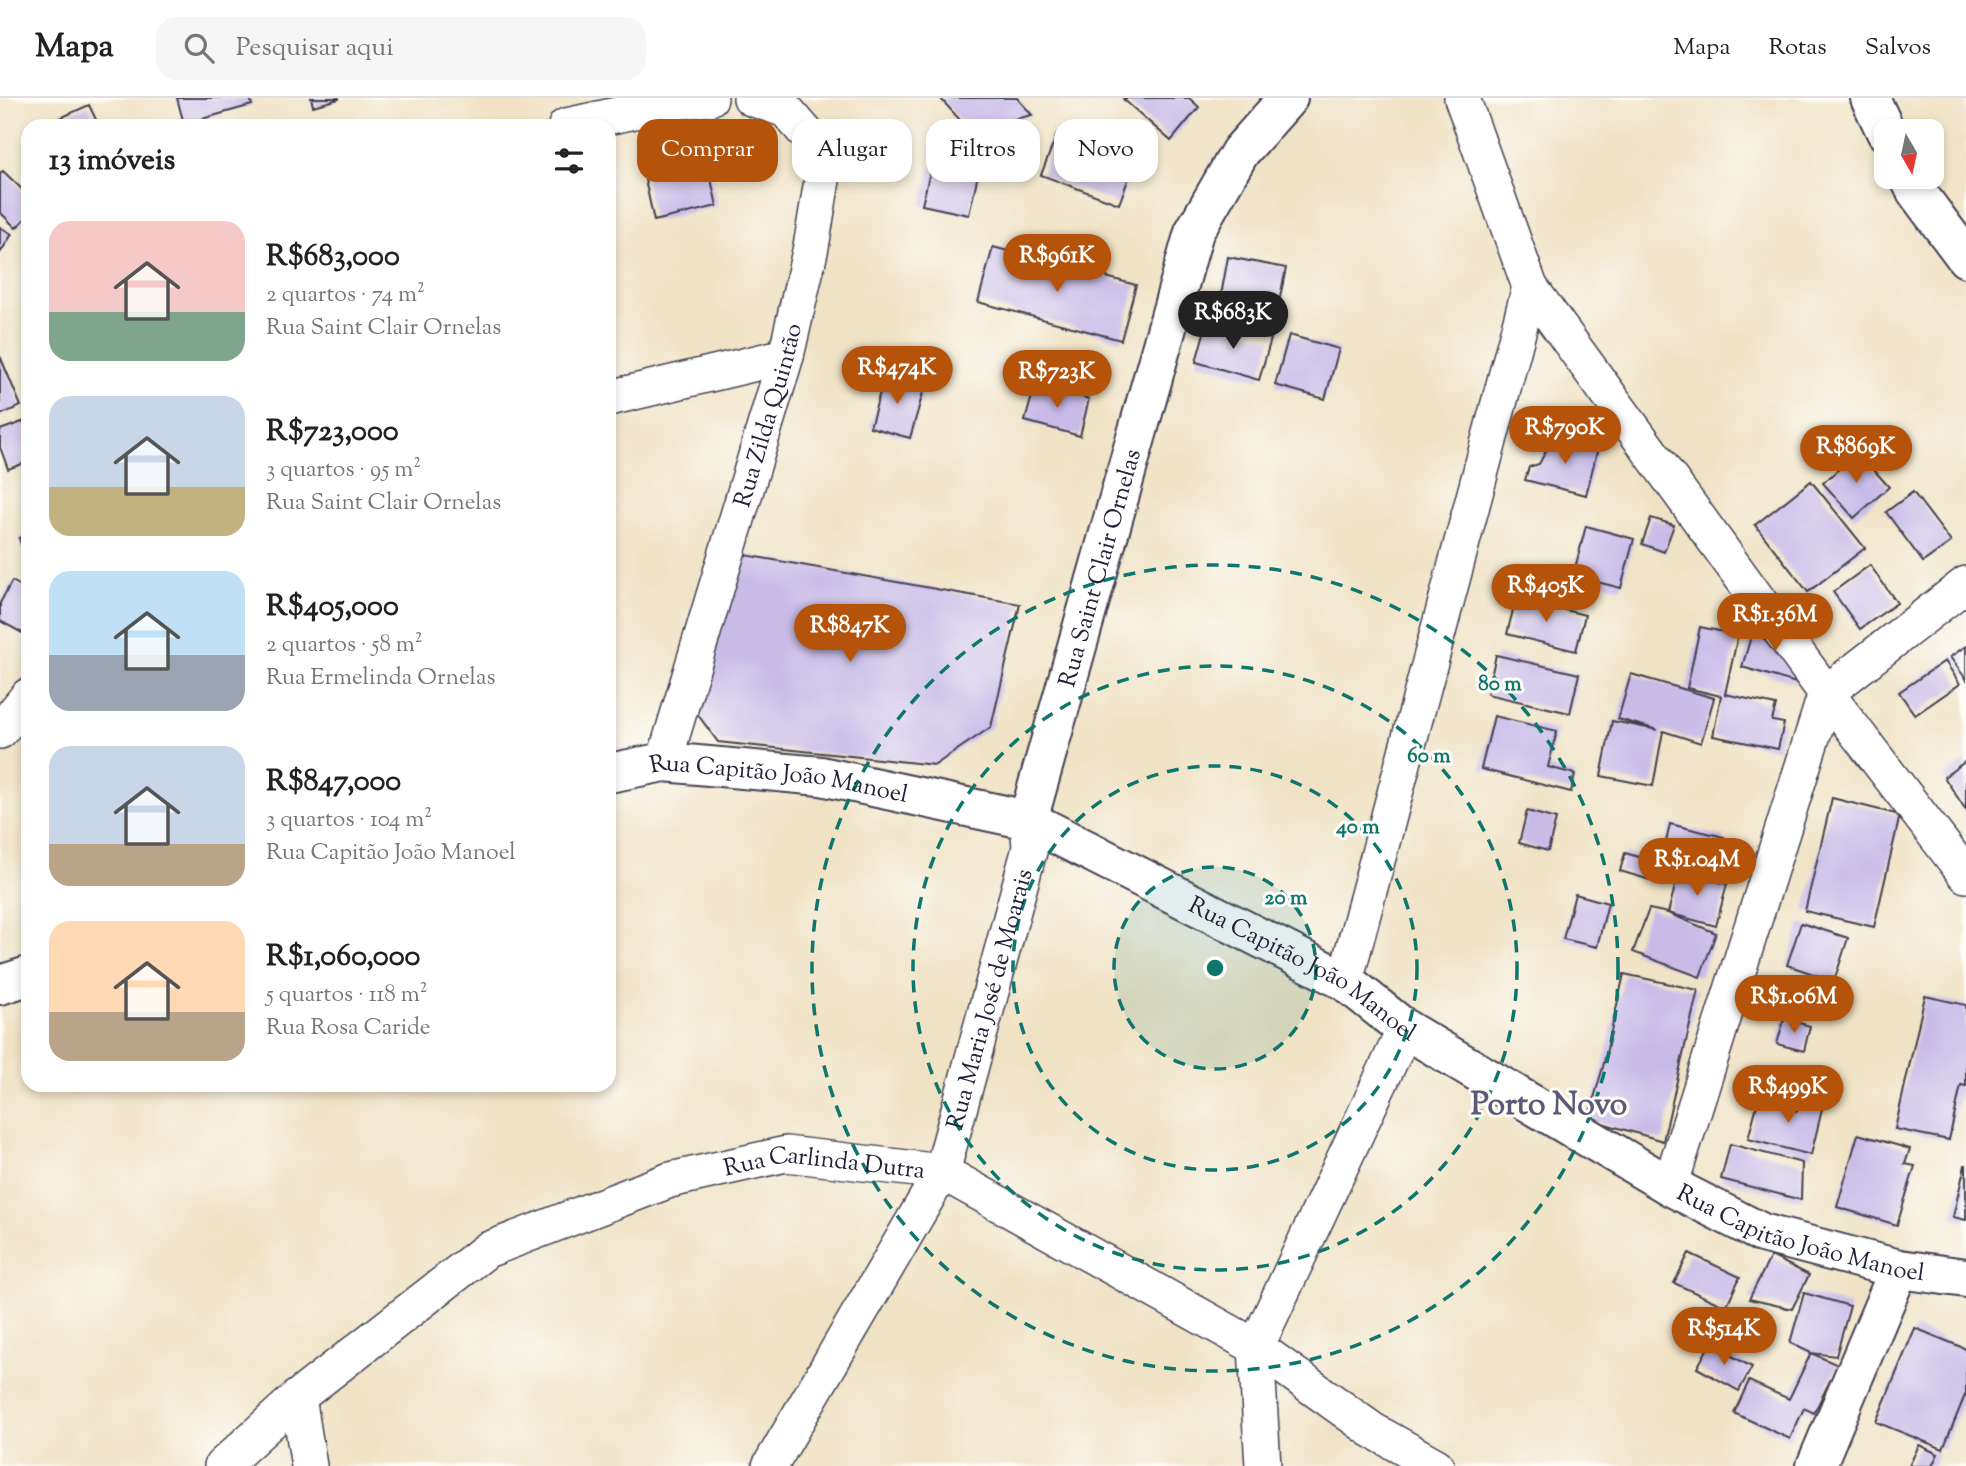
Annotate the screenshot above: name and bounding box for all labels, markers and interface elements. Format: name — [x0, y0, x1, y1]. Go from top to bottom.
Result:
search box — [156, 17, 646, 80]
text: Mapa — [35, 24, 114, 72]
icon: search — [180, 29, 218, 67]
text: Pesquisar aqui — [236, 30, 394, 67]
text: Mapa — [1673, 31, 1731, 65]
text: Rotas — [1769, 31, 1827, 65]
text: Salvos — [1865, 31, 1931, 65]
chip: Comprar — [637, 119, 778, 182]
chip: Alugar — [792, 119, 912, 182]
chip: Filtros — [926, 119, 1040, 182]
chip: Novo — [1054, 119, 1158, 182]
north arrow — [1874, 119, 1944, 189]
map controls — [1874, 119, 1944, 189]
text: 13 imóveis — [49, 140, 175, 183]
icon: filters — [550, 142, 588, 180]
pin: R$961K — [1000, 234, 1114, 294]
text: R$683,000 — [266, 236, 400, 279]
text: R$961K — [1019, 240, 1095, 273]
icon: home — [105, 249, 189, 333]
text: 2 quartos · 74 m² — [266, 279, 425, 312]
pin: R$683K — [1176, 292, 1290, 351]
text: R$683K — [1194, 297, 1272, 330]
text: Rua Saint Clair Ornelas — [266, 312, 501, 345]
street label: Rua Zilda Quintão — [726, 320, 812, 512]
pin: R$474K — [840, 346, 954, 406]
pin: R$723K — [1000, 350, 1114, 410]
text: R$474K — [858, 352, 936, 385]
text: R$723K — [1019, 356, 1095, 389]
pin: R$790K — [1508, 406, 1622, 466]
text: R$723,000 — [266, 411, 399, 454]
text: R$790K — [1525, 412, 1605, 445]
icon: home — [105, 424, 189, 508]
pin: R$869K — [1799, 426, 1913, 485]
text: R$869K — [1816, 431, 1896, 464]
street label: Rua Saint Clair Ornelas — [1051, 445, 1151, 691]
text: 3 quartos · 95 m² — [266, 454, 421, 487]
text: Rua Saint Clair Ornelas — [266, 487, 501, 520]
pin: R$405K — [1489, 564, 1603, 624]
text: R$405K — [1508, 570, 1584, 603]
text: R$405,000 — [266, 586, 399, 629]
pin: R$1.36M — [1710, 594, 1840, 653]
icon: home — [105, 599, 189, 683]
text: R$1.36M — [1733, 599, 1817, 632]
pin: R$847K — [793, 604, 907, 664]
text: R$847K — [810, 610, 890, 643]
text: 2 quartos · 58 m² — [266, 629, 423, 662]
text: Rua Ermelinda Ornelas — [266, 662, 496, 695]
text: 80 m — [1478, 670, 1522, 700]
text: 60 m — [1407, 742, 1451, 772]
street label: Rua Capitão João Manoel — [647, 747, 911, 813]
text: R$847,000 — [266, 761, 401, 804]
icon: home — [105, 774, 189, 858]
text: 3 quartos · 104 m² — [266, 804, 432, 837]
text: 40 m — [1335, 813, 1380, 843]
text: Rua Capitão João Manoel — [266, 837, 516, 870]
pin: R$1.04M — [1632, 838, 1762, 898]
text: R$1.04M — [1654, 844, 1740, 877]
street label: Rua Maria José de Moarais — [939, 865, 1043, 1134]
text: 20 m — [1265, 884, 1308, 914]
street label: Rua Capitão João Manoel — [1182, 889, 1422, 1051]
text: R$1,060,000 — [266, 936, 420, 979]
icon: home — [105, 949, 189, 1033]
centre of rings — [1203, 956, 1227, 980]
pin: R$1.06M — [1729, 976, 1859, 1035]
text: 5 quartos · 118 m² — [266, 979, 427, 1012]
text: R$1.06M — [1751, 981, 1837, 1014]
text: Rua Rosa Caride — [266, 1012, 431, 1045]
pin: R$499K — [1731, 1066, 1845, 1125]
text: R$499K — [1748, 1071, 1828, 1104]
district label: Porto Novo — [1471, 1083, 1627, 1129]
street label: Rua Carlinda Dutra — [721, 1139, 927, 1189]
street label: Rua Capitão João Manoel — [1670, 1177, 1927, 1291]
pin: R$514K — [1667, 1308, 1781, 1367]
text: R$514K — [1688, 1313, 1760, 1346]

